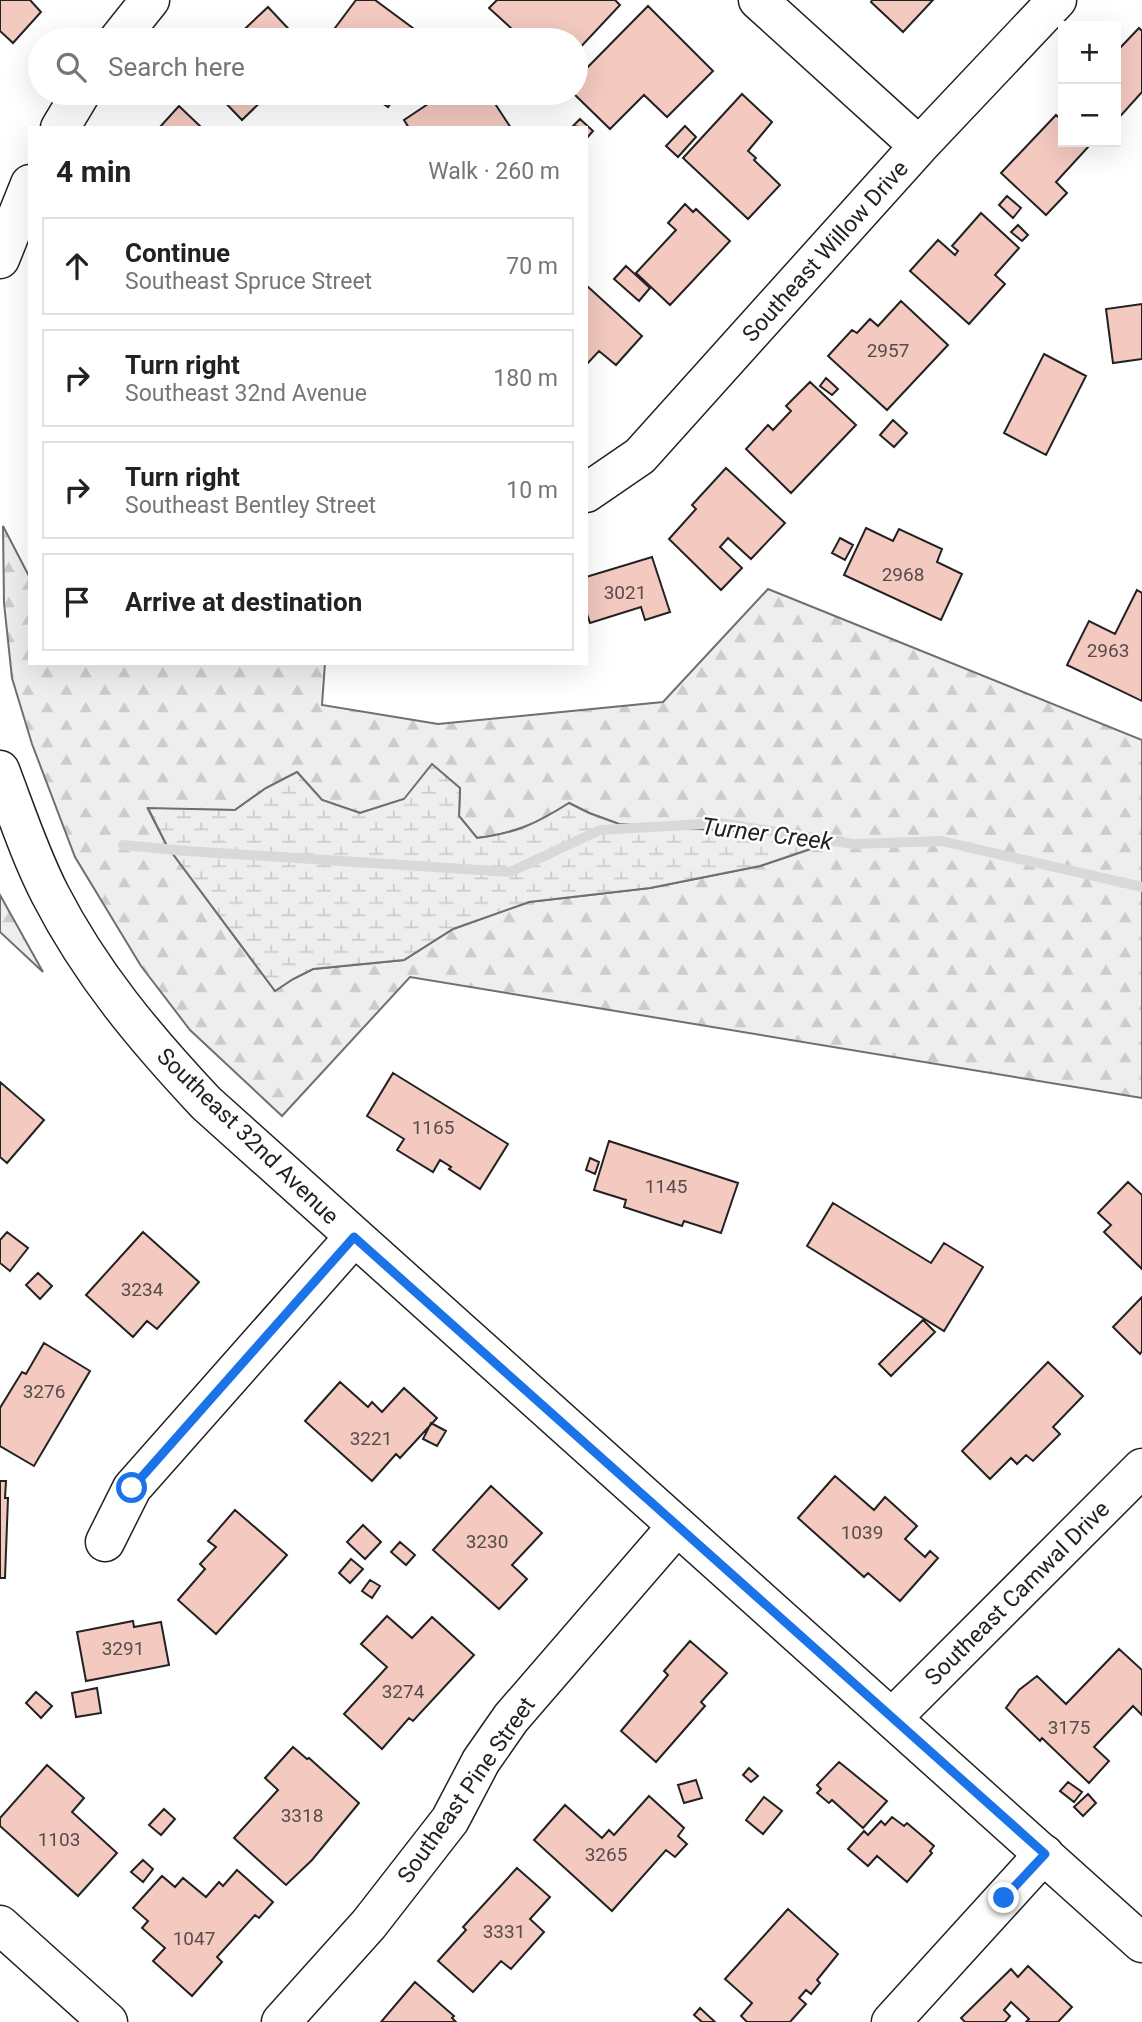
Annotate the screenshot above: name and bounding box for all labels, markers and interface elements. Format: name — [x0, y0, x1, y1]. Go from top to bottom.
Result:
map controls — [1058, 21, 1121, 147]
button: + — [1058, 21, 1121, 84]
search box — [28, 28, 588, 105]
icon: search — [52, 48, 90, 86]
text: Search here — [108, 52, 245, 82]
button: − — [1058, 84, 1121, 147]
text: 4 min — [56, 154, 131, 189]
street label: Southeast Willow Drive — [737, 155, 914, 347]
text: Walk · 260 m — [428, 158, 560, 185]
text: Continue — [125, 238, 230, 268]
icon: ahead — [58, 247, 96, 285]
text: 70 m — [506, 253, 558, 280]
text: Southeast Spruce Street — [125, 268, 372, 295]
house number: 2957 — [867, 339, 909, 362]
text: Turn right — [125, 350, 240, 380]
icon: right — [58, 359, 96, 397]
text: 180 m — [493, 365, 558, 392]
text: Southeast 32nd Avenue — [125, 380, 367, 407]
text: Turn right — [125, 462, 240, 492]
icon: right — [58, 471, 96, 509]
text: 10 m — [506, 477, 558, 504]
text: Southeast Bentley Street — [125, 492, 376, 519]
house number: 2968 — [882, 563, 924, 586]
house number: 3021 — [604, 581, 646, 604]
icon: arrive — [58, 583, 96, 621]
text: Arrive at destination — [125, 587, 362, 617]
house number: 2963 — [1087, 639, 1129, 662]
water label: Turner Creek — [700, 812, 835, 856]
street label: Southeast 32nd Avenue — [151, 1043, 344, 1230]
house number: 1165 — [412, 1116, 454, 1139]
house number: 1145 — [645, 1175, 687, 1198]
house number: 3234 — [121, 1278, 164, 1301]
house number: 3276 — [23, 1380, 65, 1403]
house number: 3221 — [350, 1427, 392, 1450]
route start — [116, 1472, 147, 1503]
street label: Southeast Camwal Drive — [919, 1495, 1115, 1691]
house number: 1039 — [841, 1521, 883, 1544]
house number: 3230 — [466, 1530, 508, 1553]
house number: 3291 — [102, 1637, 144, 1660]
house number: 3274 — [382, 1680, 425, 1703]
street label: Southeast Pine Street — [392, 1692, 541, 1888]
house number: 3175 — [1048, 1716, 1090, 1739]
house number: 3318 — [281, 1804, 323, 1827]
house number: 1103 — [38, 1828, 80, 1851]
house number: 3265 — [585, 1843, 627, 1866]
route end — [988, 1882, 1019, 1913]
house number: 3331 — [483, 1920, 525, 1943]
house number: 1047 — [173, 1927, 215, 1950]

